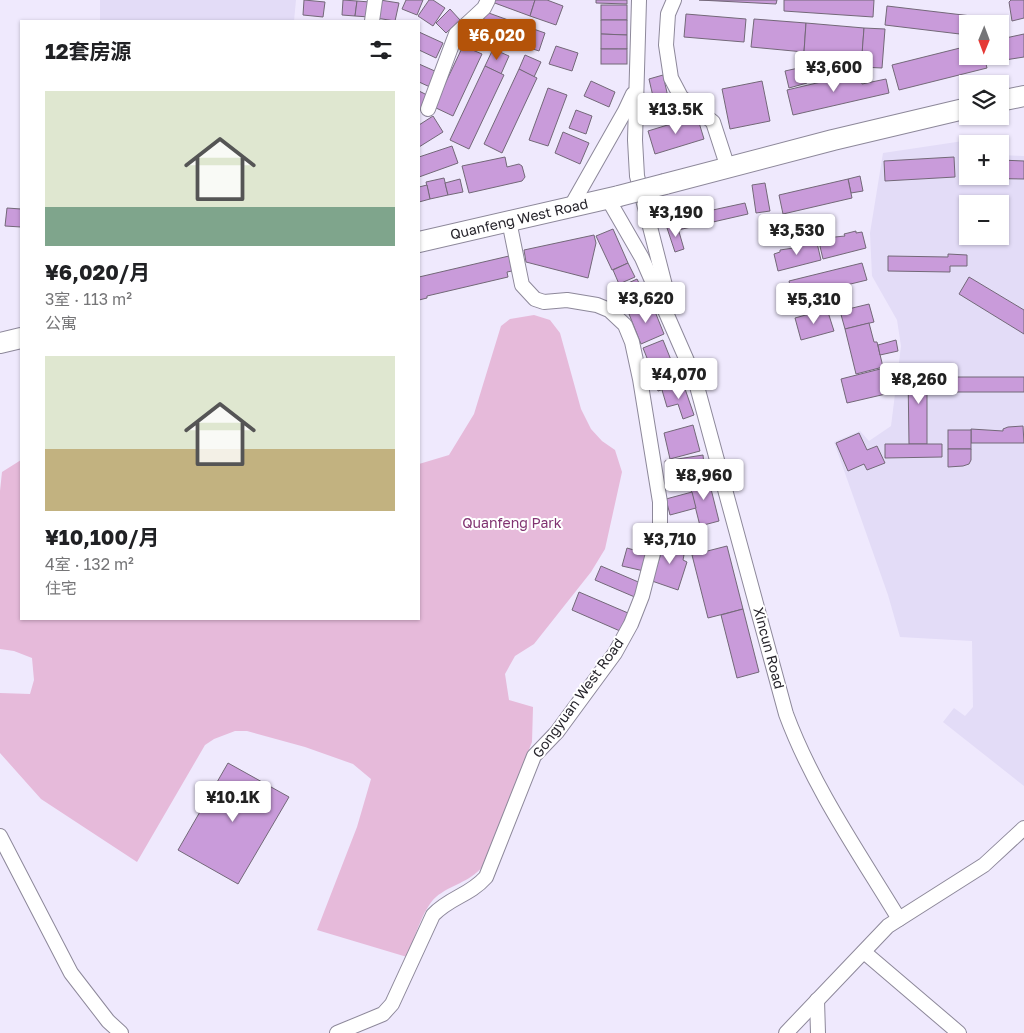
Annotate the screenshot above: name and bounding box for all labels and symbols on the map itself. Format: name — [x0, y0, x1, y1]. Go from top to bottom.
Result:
north arrow — [959, 15, 1009, 65]
pin: ¥6,020 — [456, 18, 538, 61]
pin: ¥3,600 — [793, 51, 875, 93]
pin: ¥13.5K — [635, 92, 717, 135]
street label: Quanfeng West Road — [448, 194, 589, 243]
pin: ¥3,190 — [635, 196, 717, 238]
pin: ¥3,530 — [756, 214, 838, 256]
pin: ¥3,620 — [605, 282, 687, 324]
pin: ¥5,310 — [773, 282, 855, 325]
pin: ¥4,070 — [638, 358, 720, 400]
pin: ¥8,260 — [878, 362, 960, 405]
pin: ¥8,960 — [663, 458, 745, 501]
park label: Quanfeng Park — [462, 514, 562, 531]
pin: ¥3,710 — [629, 522, 711, 565]
street label: Xincun Road — [750, 605, 789, 691]
street label: Gongyuan West Road — [529, 635, 627, 761]
pin: ¥10.1K — [192, 780, 274, 823]

